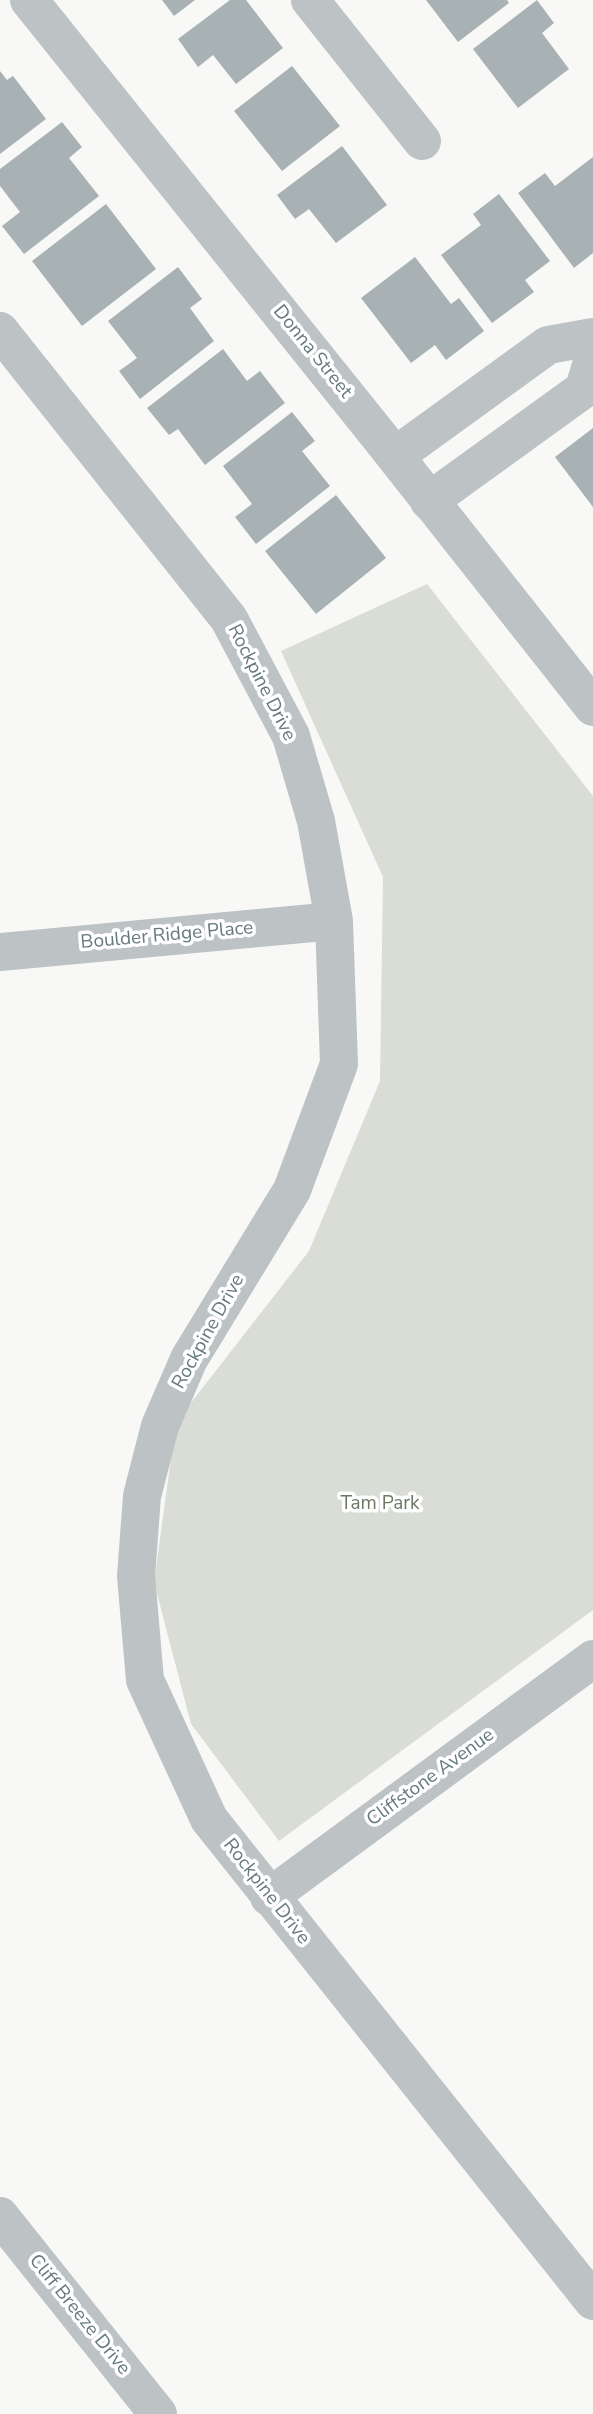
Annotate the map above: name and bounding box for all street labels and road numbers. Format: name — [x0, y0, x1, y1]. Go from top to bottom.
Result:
street label: Donna Street — [268, 301, 356, 403]
street label: Rockpine Drive — [222, 621, 300, 745]
street label: Boulder Ridge Place — [80, 917, 254, 955]
street label: Rockpine Drive — [168, 1271, 250, 1393]
street label: Cliffstone Avenue — [363, 1724, 499, 1832]
street label: Rockpine Drive — [218, 1835, 314, 1949]
street label: Cliff Breeze Drive — [23, 2250, 135, 2380]

